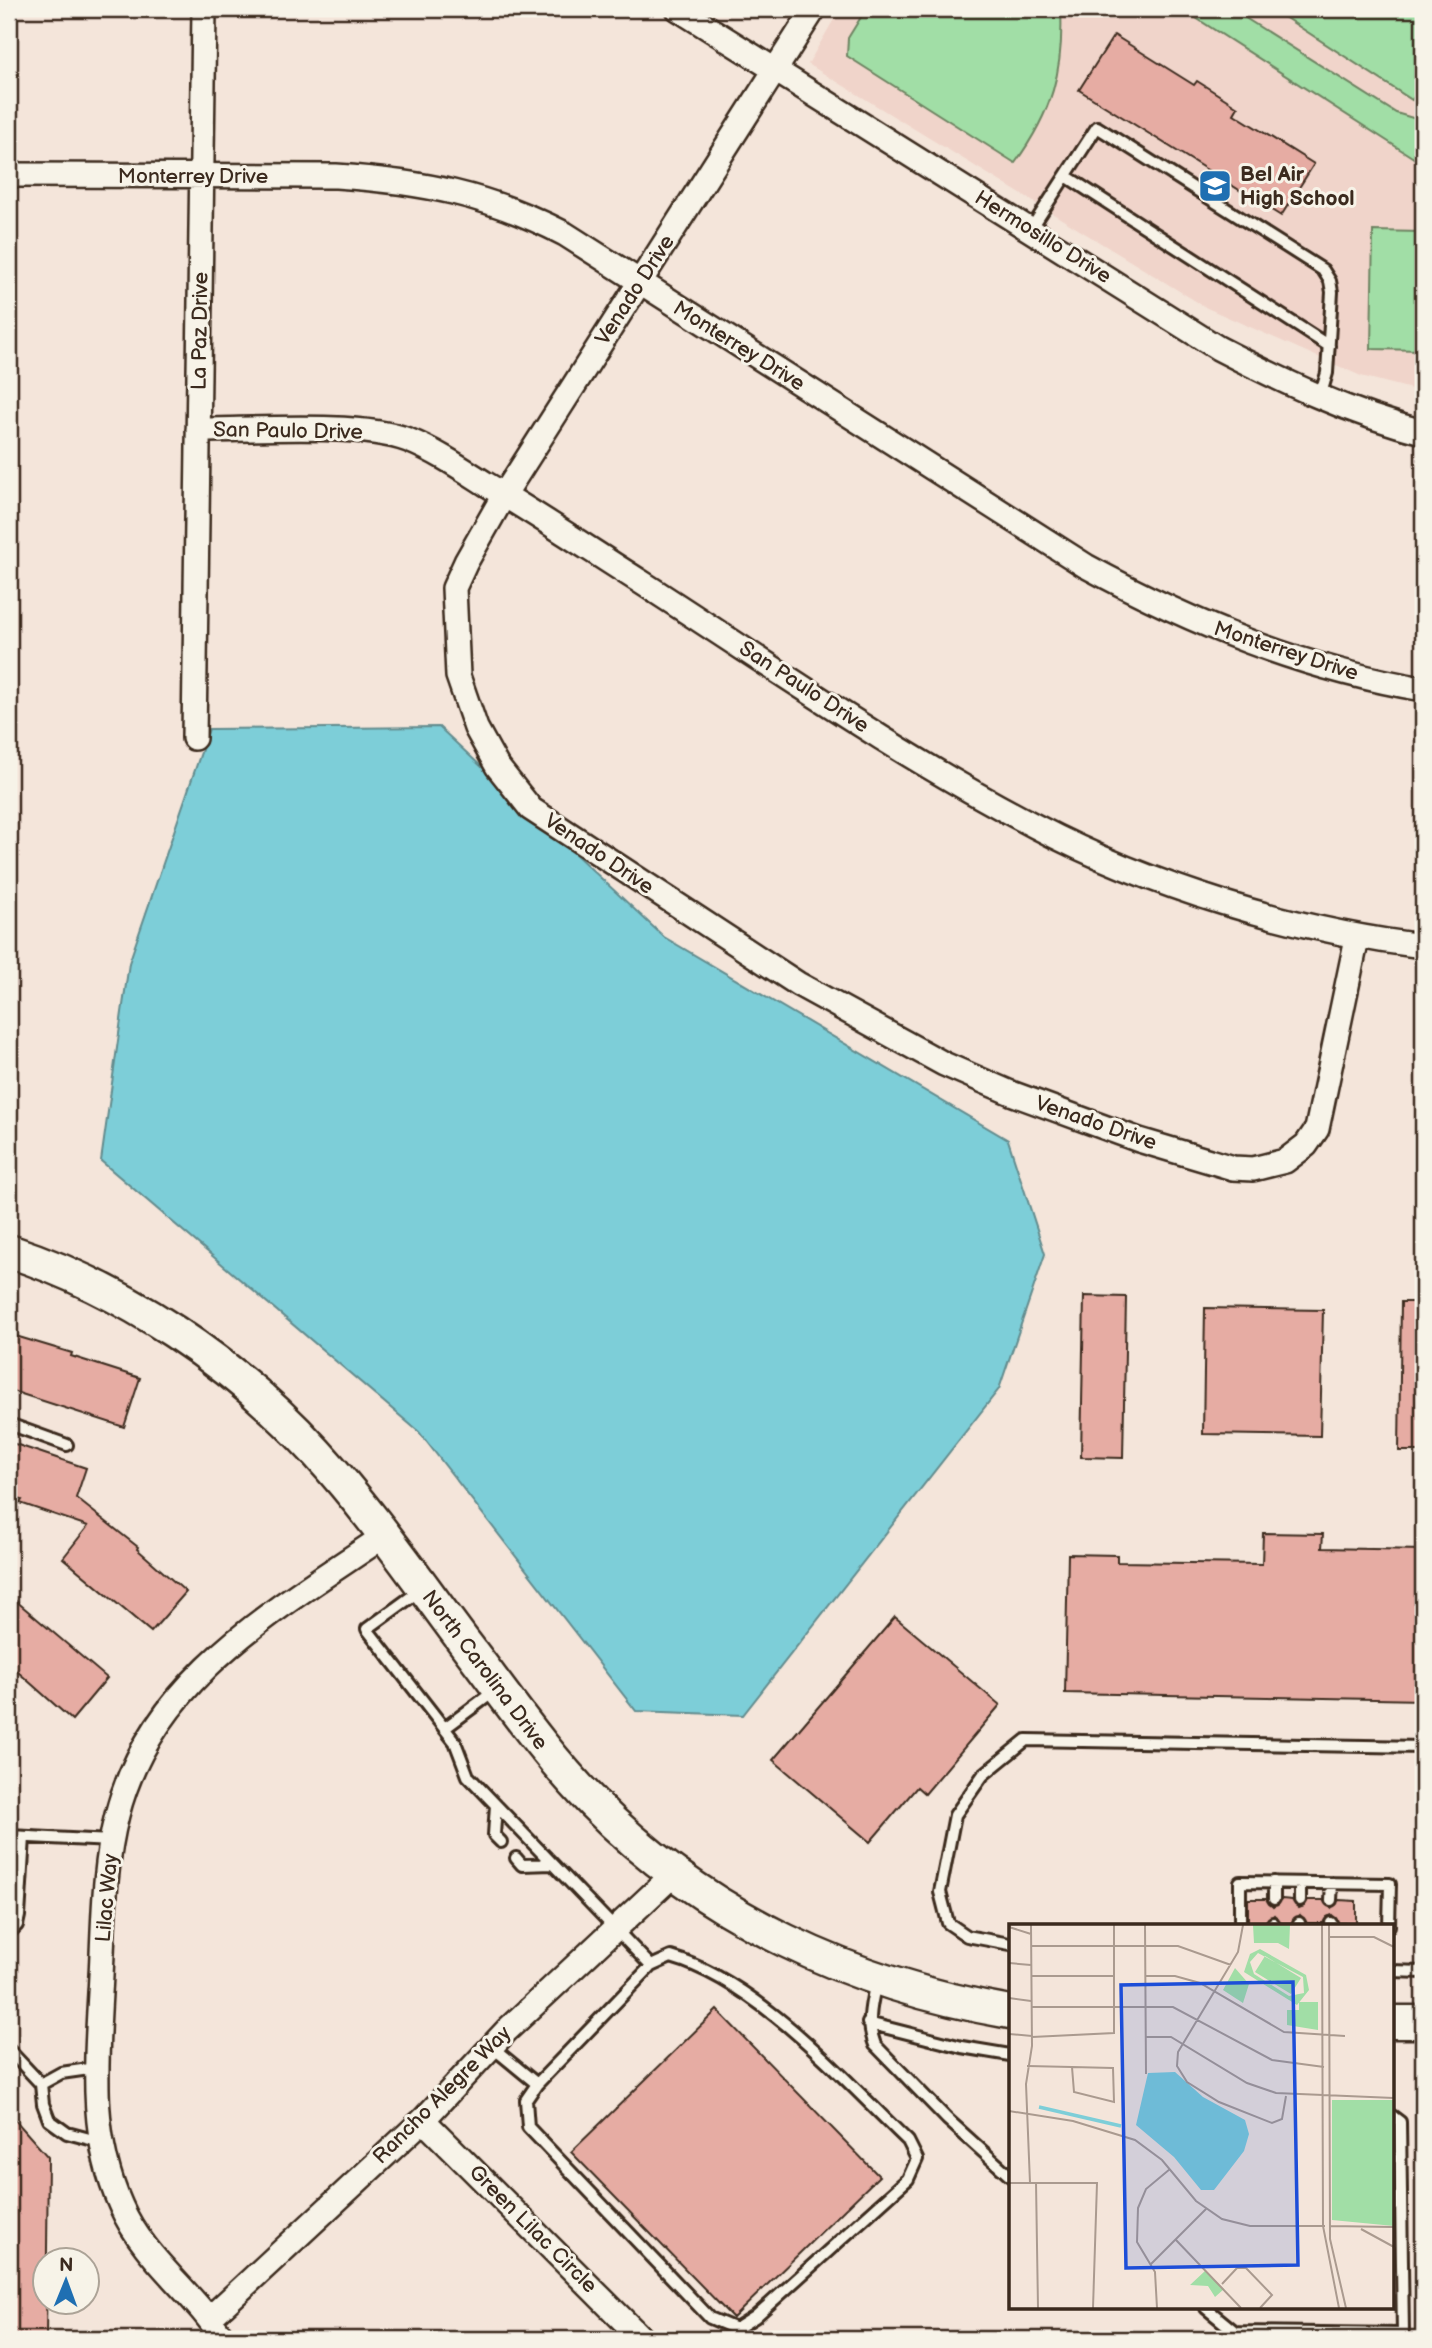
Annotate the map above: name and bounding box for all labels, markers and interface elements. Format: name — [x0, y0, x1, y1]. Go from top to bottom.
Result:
place label: Bel Air High School — [1240, 162, 1355, 211]
street label: Monterrey Drive — [118, 164, 268, 189]
school or university icon: Bel Air High School — [1196, 167, 1234, 205]
street label: Hermosillo Drive — [970, 185, 1116, 289]
street label: Venado Drive — [590, 230, 680, 350]
street label: La Paz Drive — [186, 272, 214, 390]
street label: Monterrey Drive — [669, 296, 809, 396]
street label: San Paulo Drive — [213, 417, 363, 445]
street label: Monterrey Drive — [1211, 616, 1361, 686]
street label: San Paulo Drive — [734, 636, 874, 738]
street label: Venado Drive — [540, 808, 658, 900]
street label: Venado Drive — [1032, 1091, 1160, 1155]
street label: North Carolina Drive — [417, 1585, 553, 1755]
street label: Lilac Way — [91, 1852, 123, 1943]
inset map — [1009, 1924, 1394, 2310]
street label: Rancho Alegre Way — [368, 2020, 517, 2169]
street label: Green Lilac Circle — [464, 2160, 602, 2298]
north arrow — [32, 2246, 102, 2316]
text: N — [59, 2254, 74, 2277]

